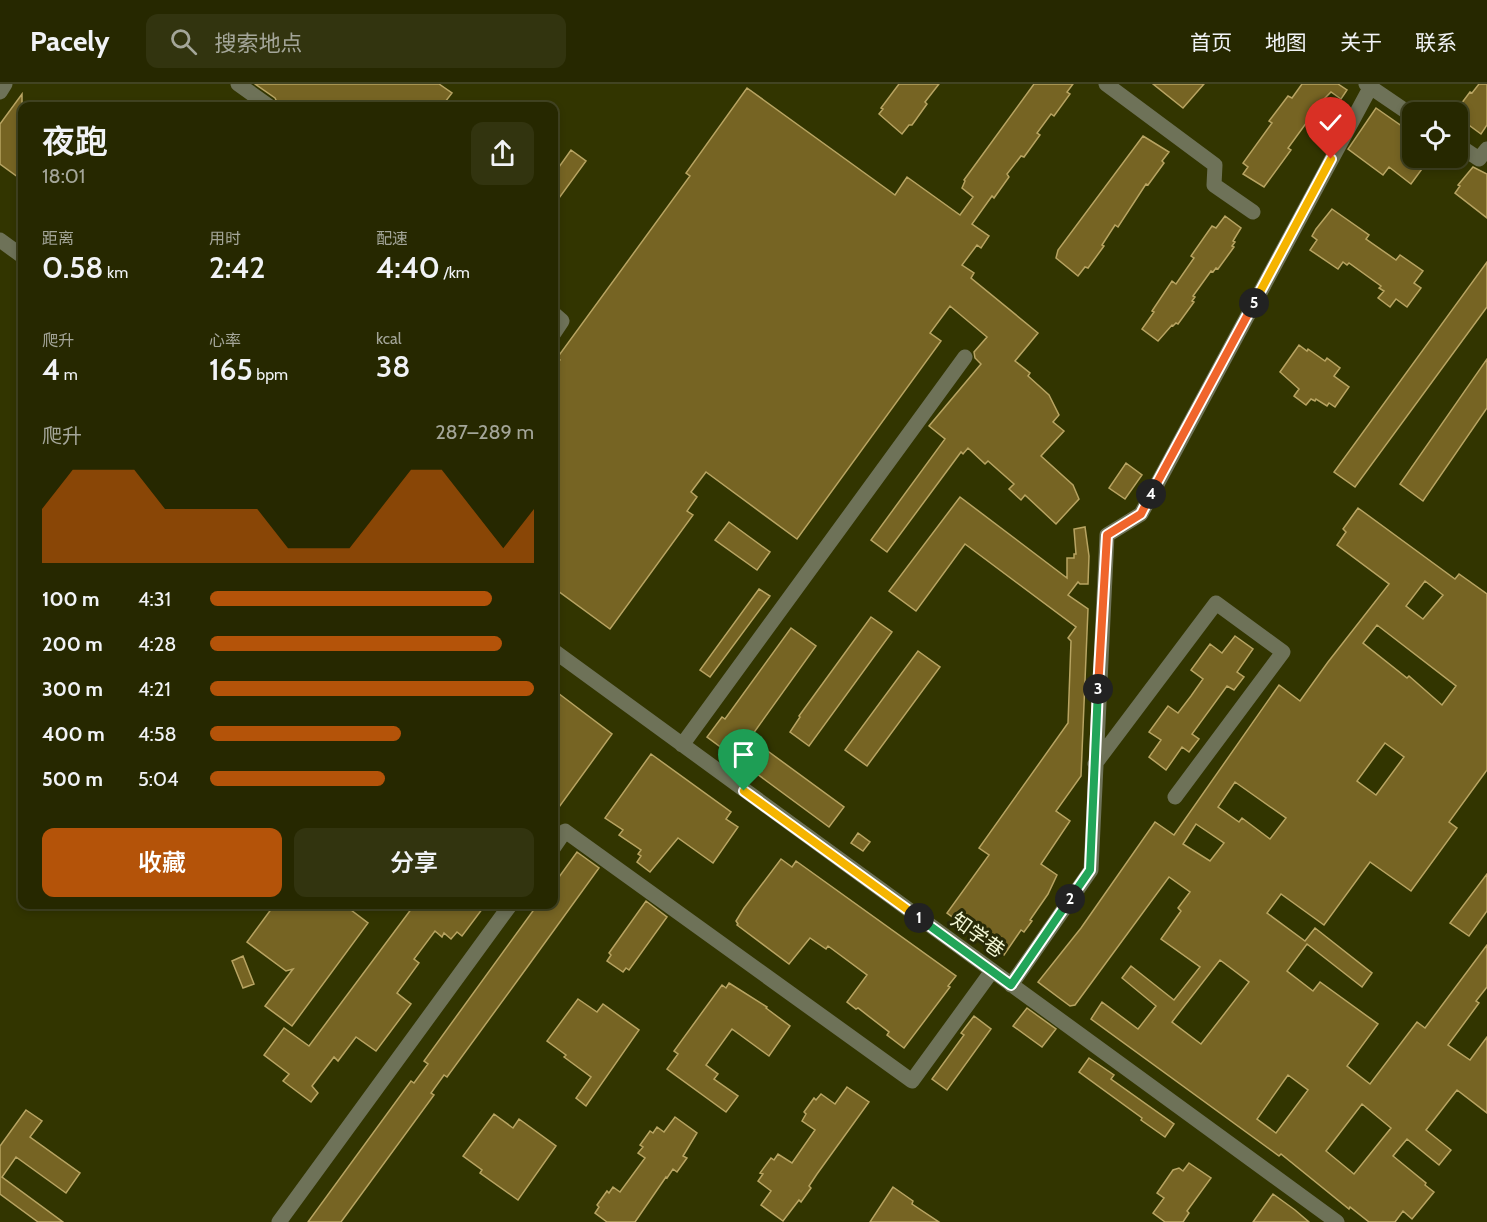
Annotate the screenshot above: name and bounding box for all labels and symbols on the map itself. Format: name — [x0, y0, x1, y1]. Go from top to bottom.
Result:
pin — [1305, 97, 1356, 159]
pin: 5 — [1239, 288, 1269, 318]
pin: 4 — [1136, 479, 1166, 509]
pin: 3 — [1083, 674, 1113, 704]
pin — [718, 729, 769, 791]
pin: 2 — [1055, 884, 1085, 914]
pin: 1 — [904, 903, 934, 933]
street label: 知学巷 — [947, 908, 1009, 962]

